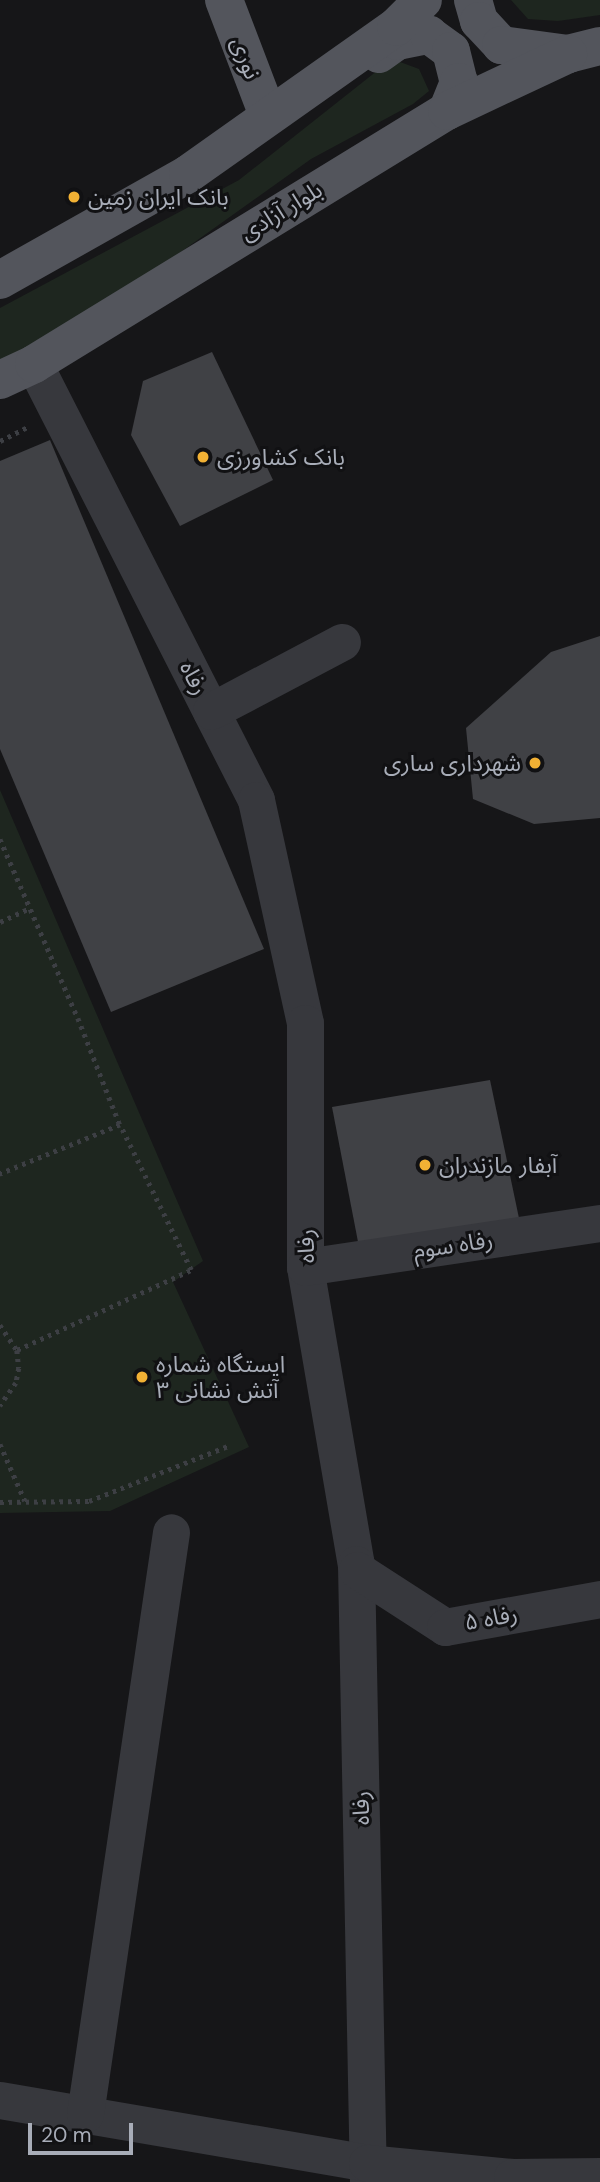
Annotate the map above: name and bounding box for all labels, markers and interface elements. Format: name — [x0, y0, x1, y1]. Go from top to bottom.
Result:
street label: نوری — [225, 33, 267, 83]
street label: بلوار آزادی — [235, 176, 327, 246]
place label: بانک ایران زمین — [88, 183, 229, 211]
marker: بانک ایران زمین — [66, 189, 82, 205]
place label: بانک کشاورزی — [217, 443, 345, 471]
marker: بانک کشاورزی — [195, 449, 211, 465]
street label: رفاه — [174, 657, 214, 699]
place label: شهرداری ساری — [384, 749, 521, 777]
marker: شهرداری ساری — [527, 755, 543, 771]
place label: آبفار مازندران — [439, 1151, 557, 1179]
marker: آبفار مازندران — [417, 1157, 433, 1173]
street label: رفاه سوم — [411, 1226, 495, 1264]
street label: رفاه — [292, 1229, 320, 1263]
place label: ایستگاه شماره ۳ آتش نشانی — [156, 1350, 285, 1404]
marker: ایستگاه شماره ۳ آتش نشانی — [134, 1369, 150, 1385]
street label: رفاه ۵ — [462, 1600, 520, 1636]
street label: رفاه — [347, 1791, 375, 1825]
scale bar — [32, 2108, 136, 2152]
text: 20 m — [41, 2121, 92, 2149]

